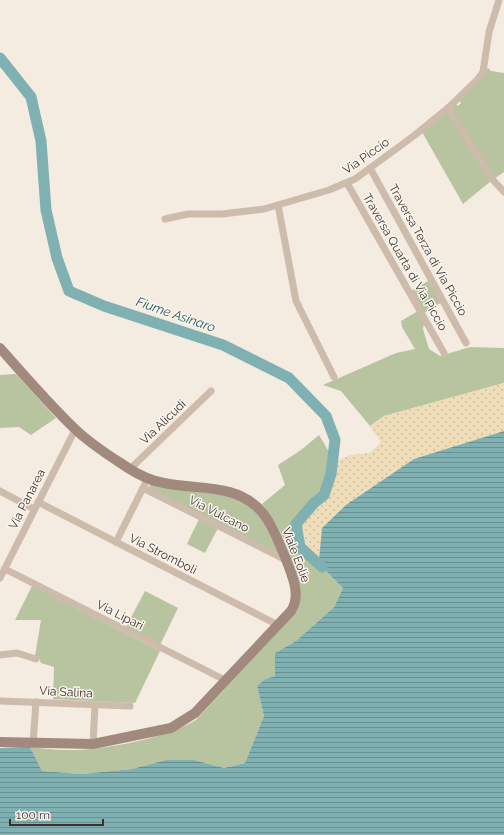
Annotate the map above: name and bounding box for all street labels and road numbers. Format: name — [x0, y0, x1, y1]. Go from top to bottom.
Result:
street label: Via Piccio — [340, 135, 392, 177]
street label: Traversa Terza di Via Piccio — [386, 182, 470, 318]
street label: Traversa Quarta di Via Piccio — [360, 191, 450, 333]
street label: Via Alicudi — [137, 397, 189, 447]
street label: Via Panarea — [6, 467, 48, 531]
street label: Via Vulcano — [187, 493, 251, 535]
street label: Viale Eolie — [279, 525, 313, 585]
street label: Via Stromboli — [127, 531, 199, 577]
street label: Via Lipari — [94, 597, 146, 633]
street label: Via Salina — [39, 684, 93, 700]

